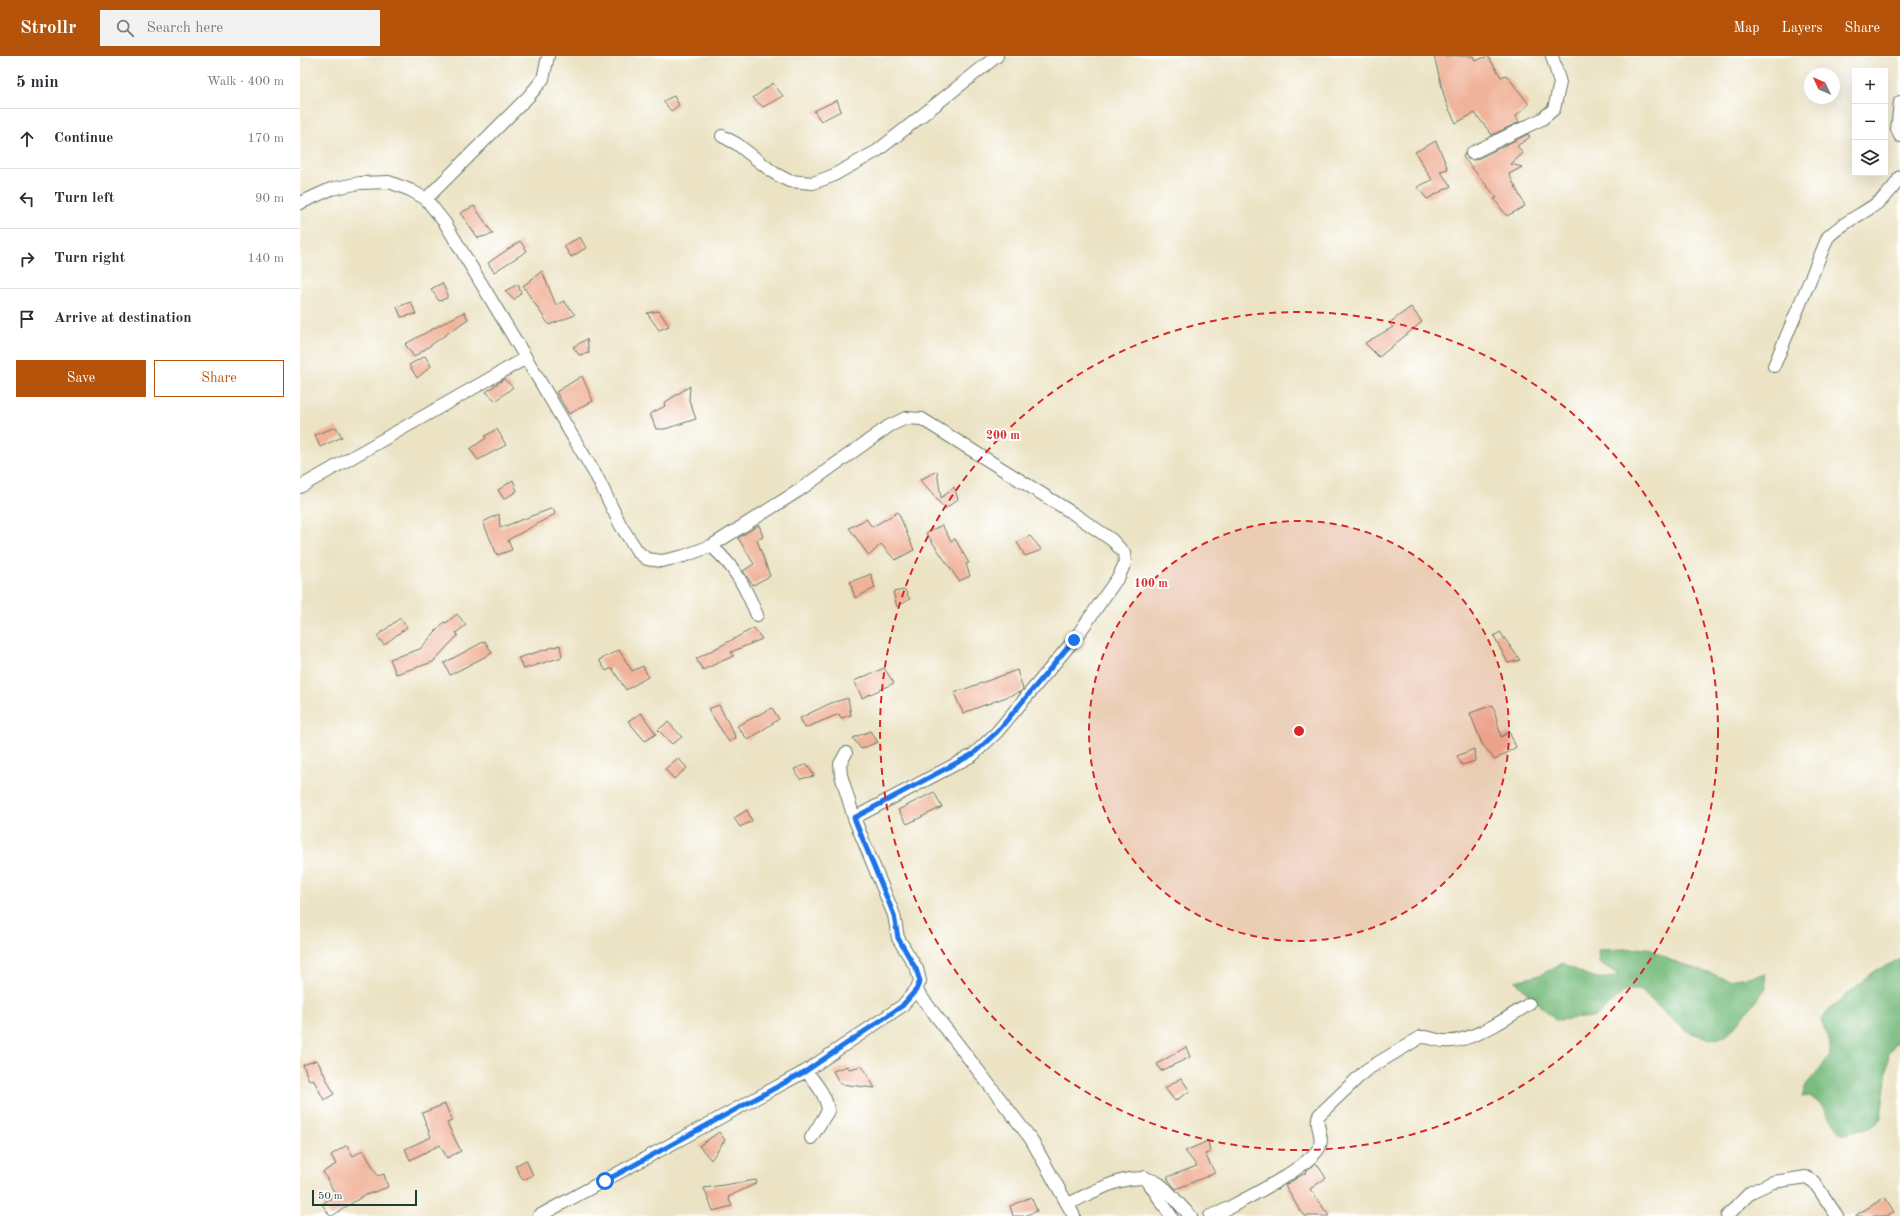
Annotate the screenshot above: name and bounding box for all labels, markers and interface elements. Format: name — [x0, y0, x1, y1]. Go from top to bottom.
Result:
search box — [100, 10, 380, 46]
icon: search — [114, 17, 136, 39]
text: Strollr — [20, 19, 76, 38]
text: Search here — [146, 21, 223, 36]
text: Map — [1734, 21, 1760, 35]
text: Layers — [1782, 21, 1823, 35]
text: Share — [1845, 21, 1880, 35]
north arrow — [1804, 68, 1840, 104]
map controls — [1852, 68, 1888, 176]
button: + — [1852, 68, 1888, 104]
text: 5 min — [16, 74, 59, 91]
text: Walk · 400 m — [207, 75, 284, 88]
button: − — [1852, 104, 1888, 140]
icon: ahead — [16, 128, 38, 150]
text: Continue — [54, 131, 113, 146]
text: 170 m — [247, 132, 284, 145]
button: layers — [1852, 140, 1888, 176]
icon: left — [16, 188, 38, 210]
text: Turn left — [54, 191, 114, 206]
text: 90 m — [255, 192, 284, 205]
icon: right — [16, 248, 38, 270]
text: Turn right — [54, 251, 125, 266]
text: 140 m — [247, 252, 284, 265]
icon: arrive — [16, 308, 38, 330]
text: Arrive at destination — [54, 311, 192, 326]
button: Save — [16, 360, 146, 397]
button: Share — [154, 360, 284, 397]
text: 200 m — [986, 430, 1020, 442]
text: 100 m — [1134, 578, 1168, 590]
route end — [1065, 631, 1083, 649]
centre of rings — [1292, 724, 1306, 738]
route start — [596, 1172, 614, 1190]
scale bar — [312, 1188, 417, 1207]
text: 50 m — [318, 1191, 343, 1202]

